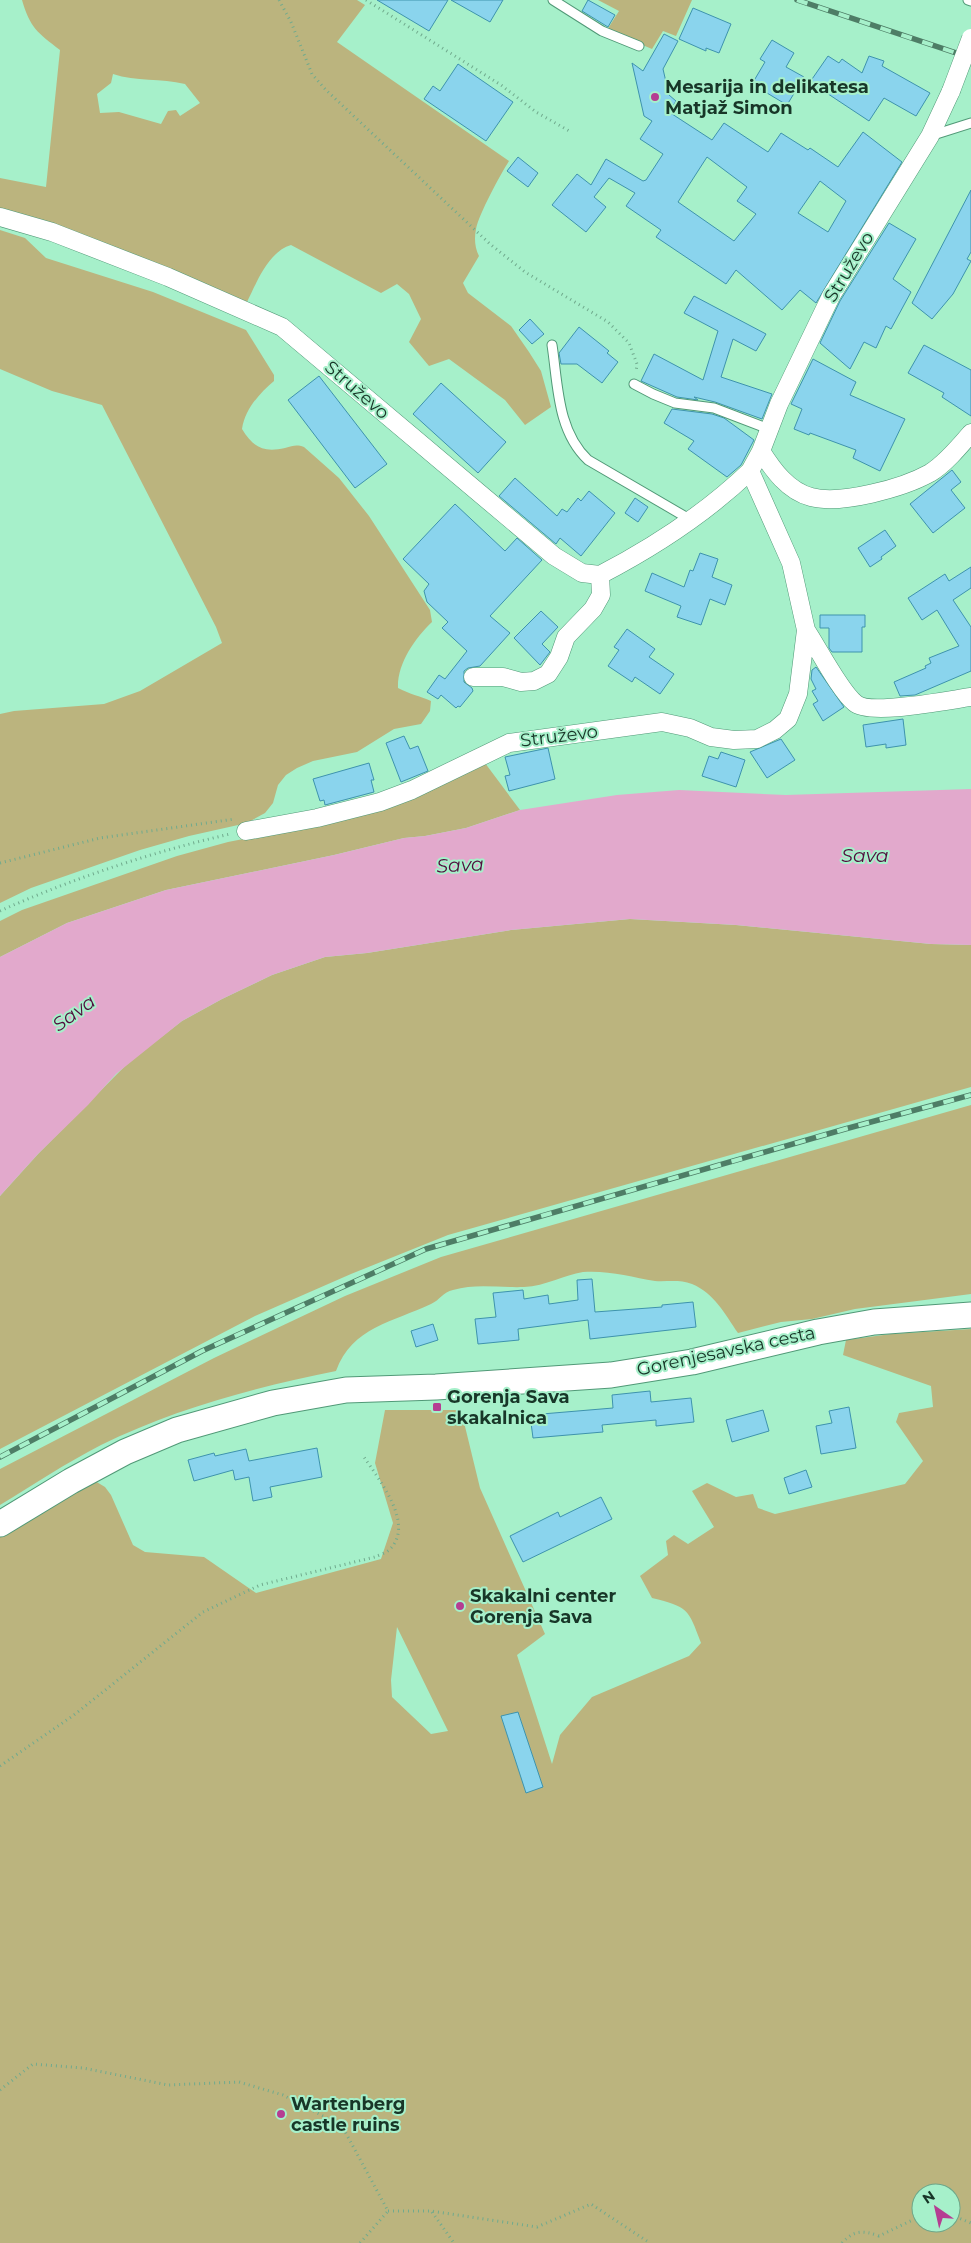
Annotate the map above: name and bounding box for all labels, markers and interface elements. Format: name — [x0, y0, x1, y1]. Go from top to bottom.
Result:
place label: Mesarija in delikatesa Matjaž Simon — [665, 76, 869, 119]
marker: Mesarija in delikatesa Matjaž Simon — [649, 91, 661, 103]
street label: Struževo — [819, 228, 879, 306]
street label: Struževo — [320, 356, 394, 424]
street label: Struževo — [519, 720, 599, 752]
water label: Sava — [841, 844, 889, 867]
water label: Sava — [436, 852, 484, 878]
water label: Sava — [48, 990, 100, 1036]
street label: Gorenjesavska cesta — [635, 1321, 817, 1381]
place label: Gorenja Sava skakalnica — [447, 1386, 570, 1429]
marker: Gorenja Sava skakalnica — [431, 1401, 443, 1413]
place label: Skakalni center Gorenja Sava — [470, 1585, 616, 1628]
marker: Skakalni center Gorenja Sava — [454, 1600, 466, 1612]
place label: Wartenberg castle ruins — [291, 2093, 405, 2136]
marker: Wartenberg castle ruins — [275, 2108, 287, 2120]
north arrow — [911, 2183, 961, 2233]
text: N — [919, 2187, 938, 2208]

